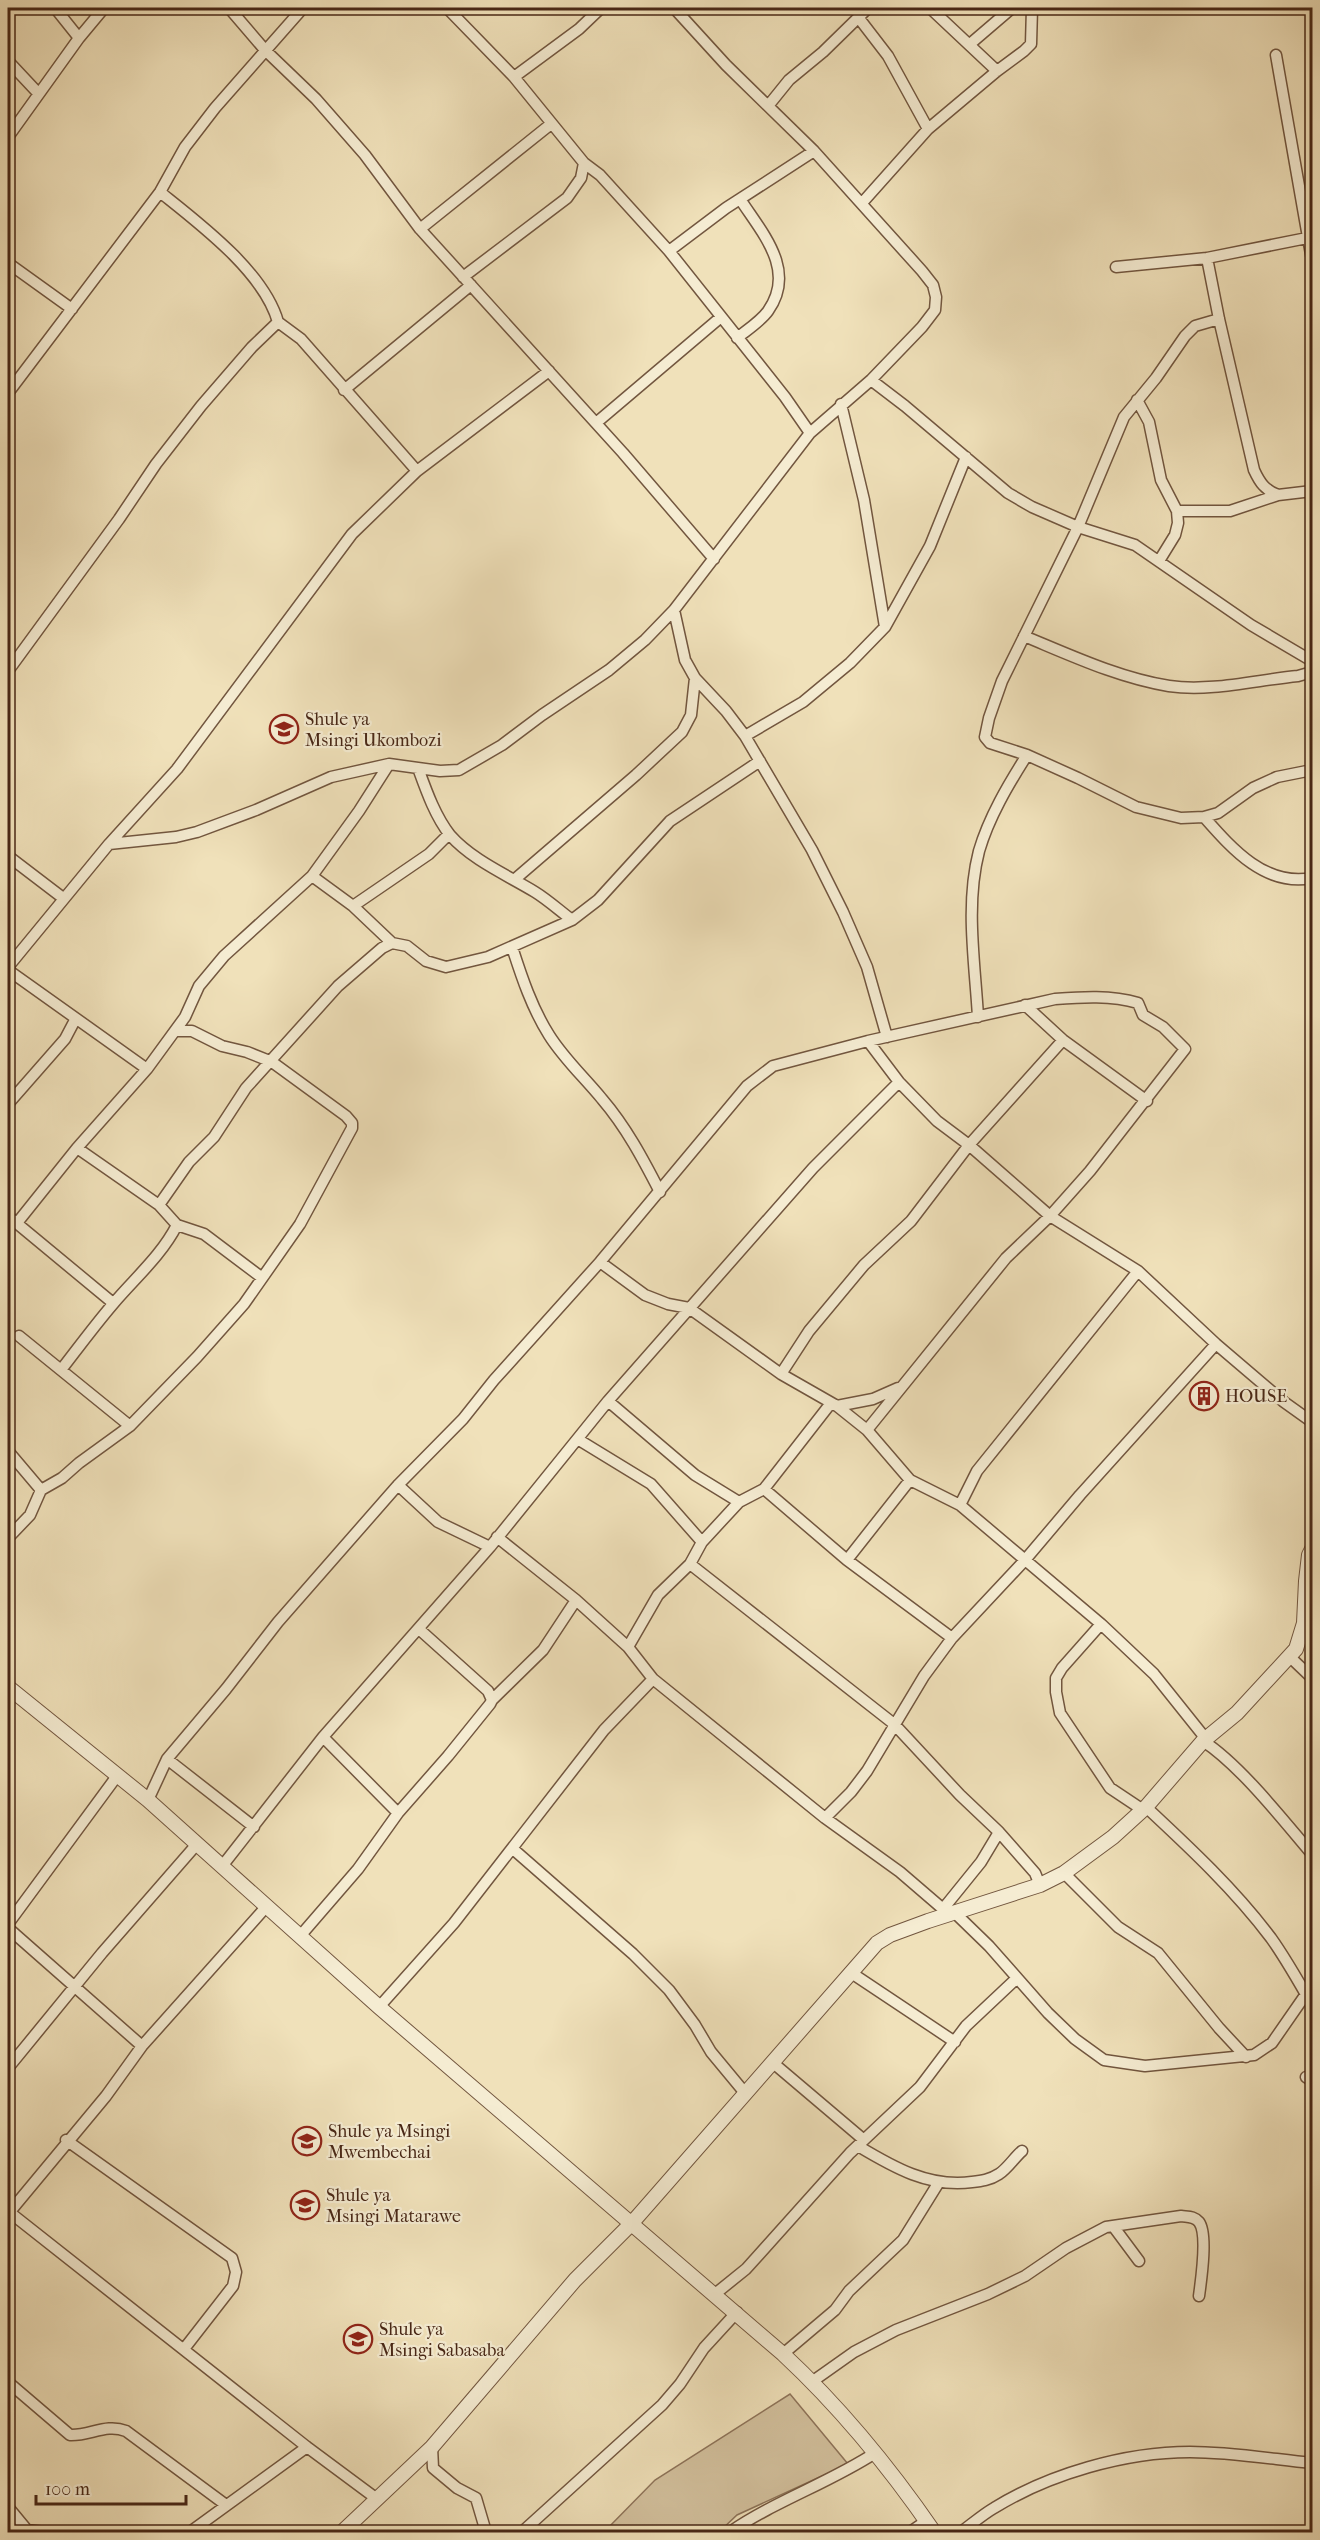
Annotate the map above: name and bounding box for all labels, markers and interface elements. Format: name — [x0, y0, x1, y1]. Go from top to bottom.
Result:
place label: Shule ya Msingi Ukombozi — [305, 709, 442, 751]
school or university icon: Shule ya Msingi Ukombozi — [268, 713, 300, 745]
building icon: HOUSE — [1188, 1380, 1220, 1412]
place label: HOUSE — [1225, 1386, 1287, 1407]
place label: Shule ya Msingi Mwembechai — [328, 2121, 451, 2163]
school or university icon: Shule ya Msingi Mwembechai — [291, 2125, 323, 2157]
place label: Shule ya Msingi Matarawe — [326, 2185, 461, 2227]
school or university icon: Shule ya Msingi Matarawe — [289, 2189, 321, 2221]
place label: Shule ya Msingi Sabasaba — [379, 2319, 506, 2361]
school or university icon: Shule ya Msingi Sabasaba — [342, 2323, 374, 2355]
scale bar — [36, 2468, 186, 2506]
text: 100 m — [45, 2479, 90, 2500]

